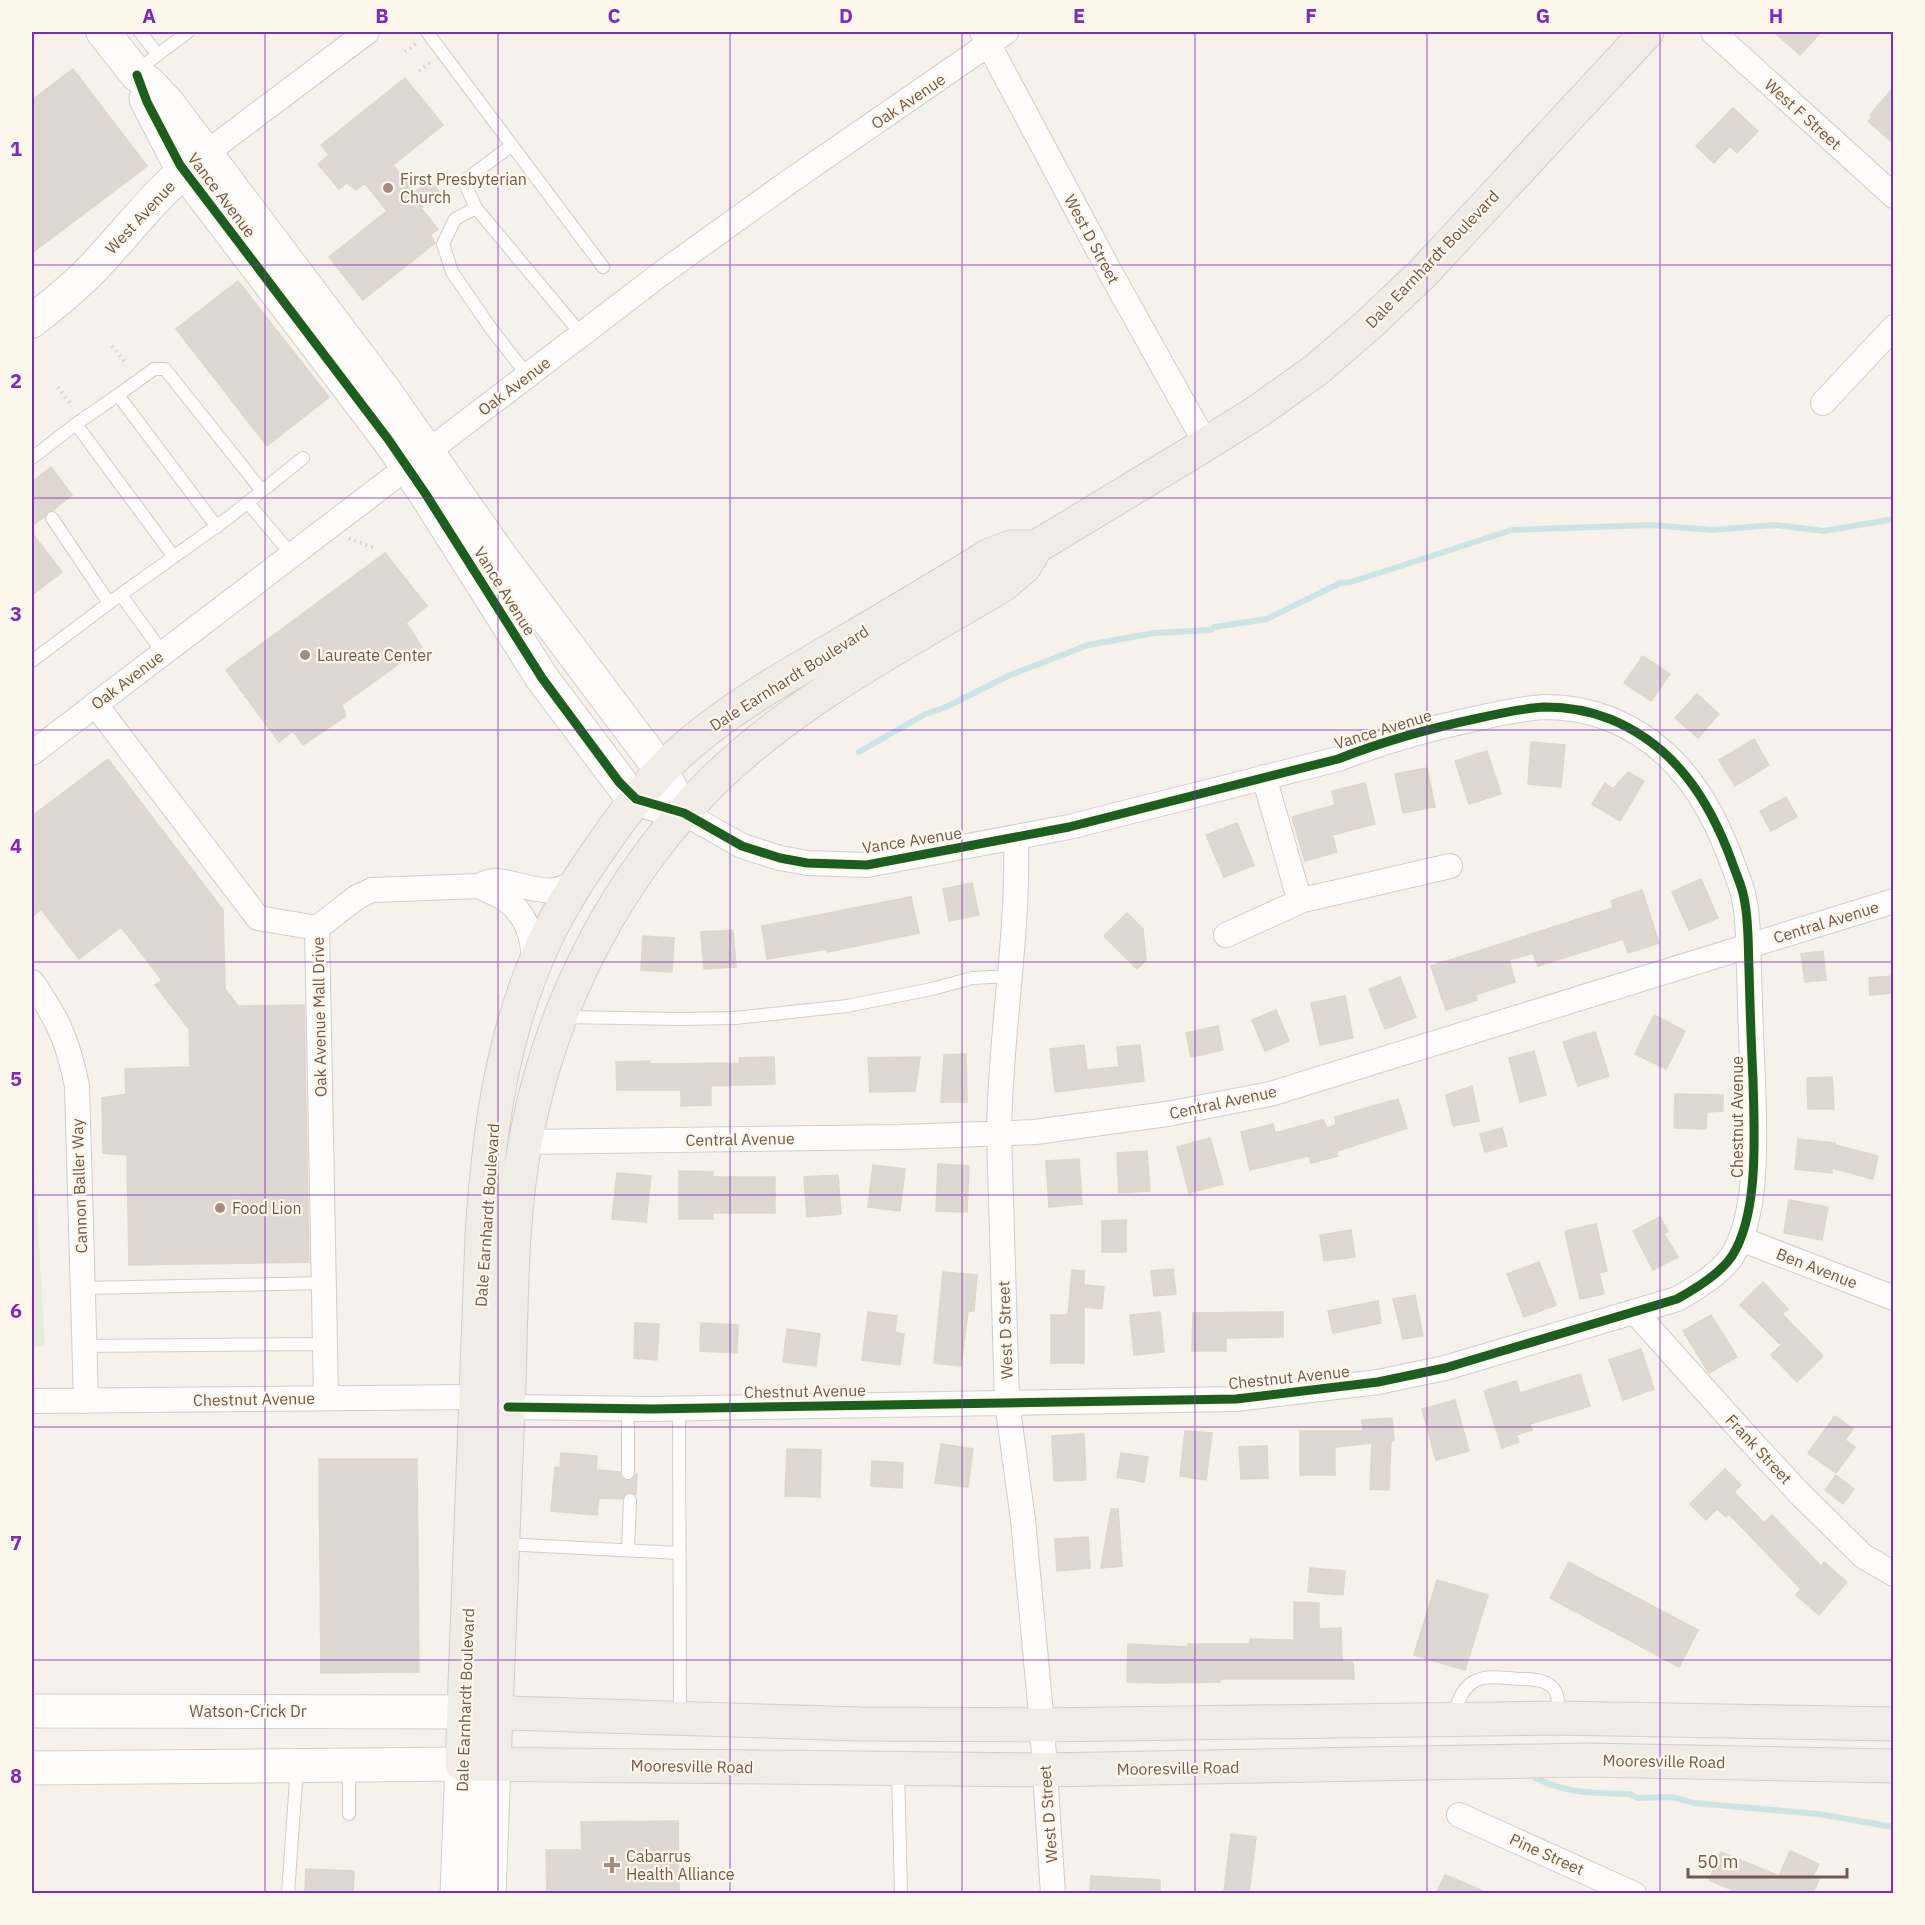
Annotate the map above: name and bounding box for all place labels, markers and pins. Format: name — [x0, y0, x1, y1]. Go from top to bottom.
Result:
place label: First Presbyterian Church — [400, 169, 527, 207]
marker: First Presbyterian Church — [381, 181, 395, 195]
place label: Laureate Center — [317, 645, 432, 665]
marker: Laureate Center — [298, 648, 312, 662]
place label: Food Lion — [232, 1198, 302, 1218]
marker: Food Lion — [213, 1201, 227, 1215]
place label: Cabarrus Health Alliance — [626, 1846, 735, 1884]
marker: Cabarrus Health Alliance — [603, 1856, 621, 1874]

